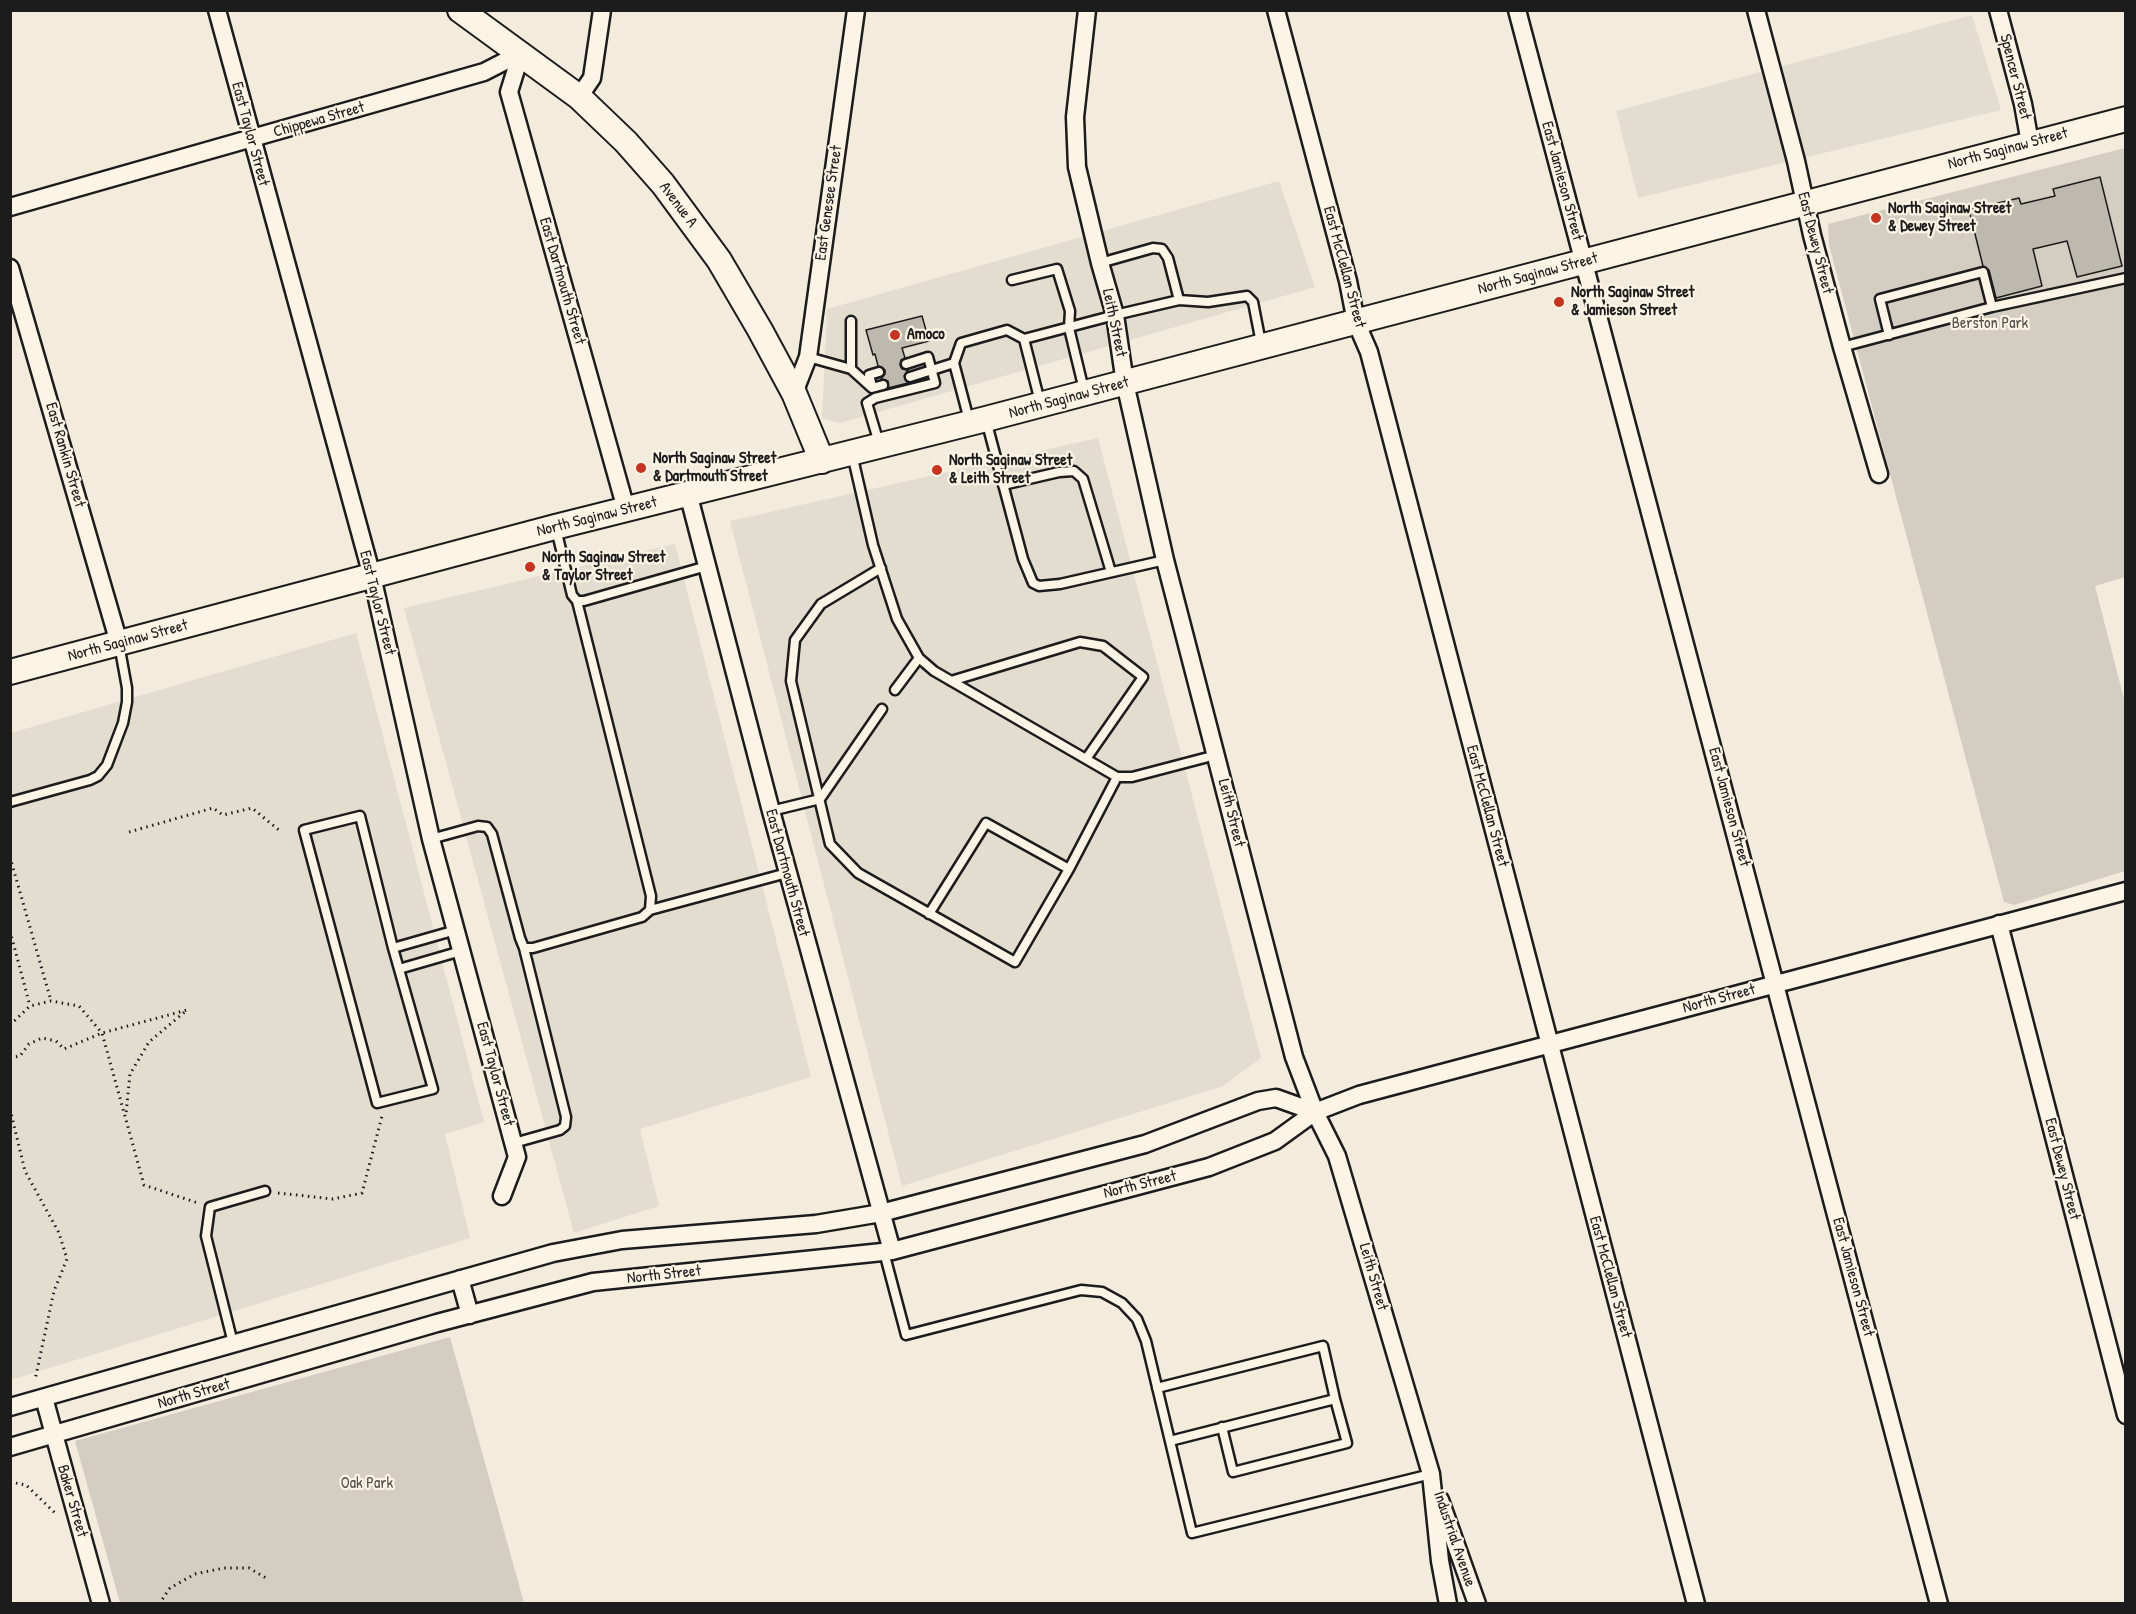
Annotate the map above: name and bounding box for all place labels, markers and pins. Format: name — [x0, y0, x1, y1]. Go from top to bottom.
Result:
place label: North Saginaw Street & Dewey Street — [1888, 199, 2011, 237]
marker: North Saginaw Street & Dewey Street — [1869, 211, 1883, 225]
place label: North Saginaw Street & Jamieson Street — [1571, 283, 1694, 321]
marker: North Saginaw Street & Jamieson Street — [1552, 295, 1566, 309]
place label: Amoco — [907, 325, 945, 345]
marker: Amoco — [888, 328, 902, 342]
place label: North Saginaw Street & Dartmouth Street — [653, 449, 776, 487]
place label: North Saginaw Street & Leith Street — [949, 451, 1072, 489]
marker: North Saginaw Street & Dartmouth Street — [634, 461, 648, 475]
marker: North Saginaw Street & Leith Street — [930, 463, 944, 477]
place label: North Saginaw Street & Taylor Street — [542, 548, 665, 586]
marker: North Saginaw Street & Taylor Street — [523, 560, 537, 574]

